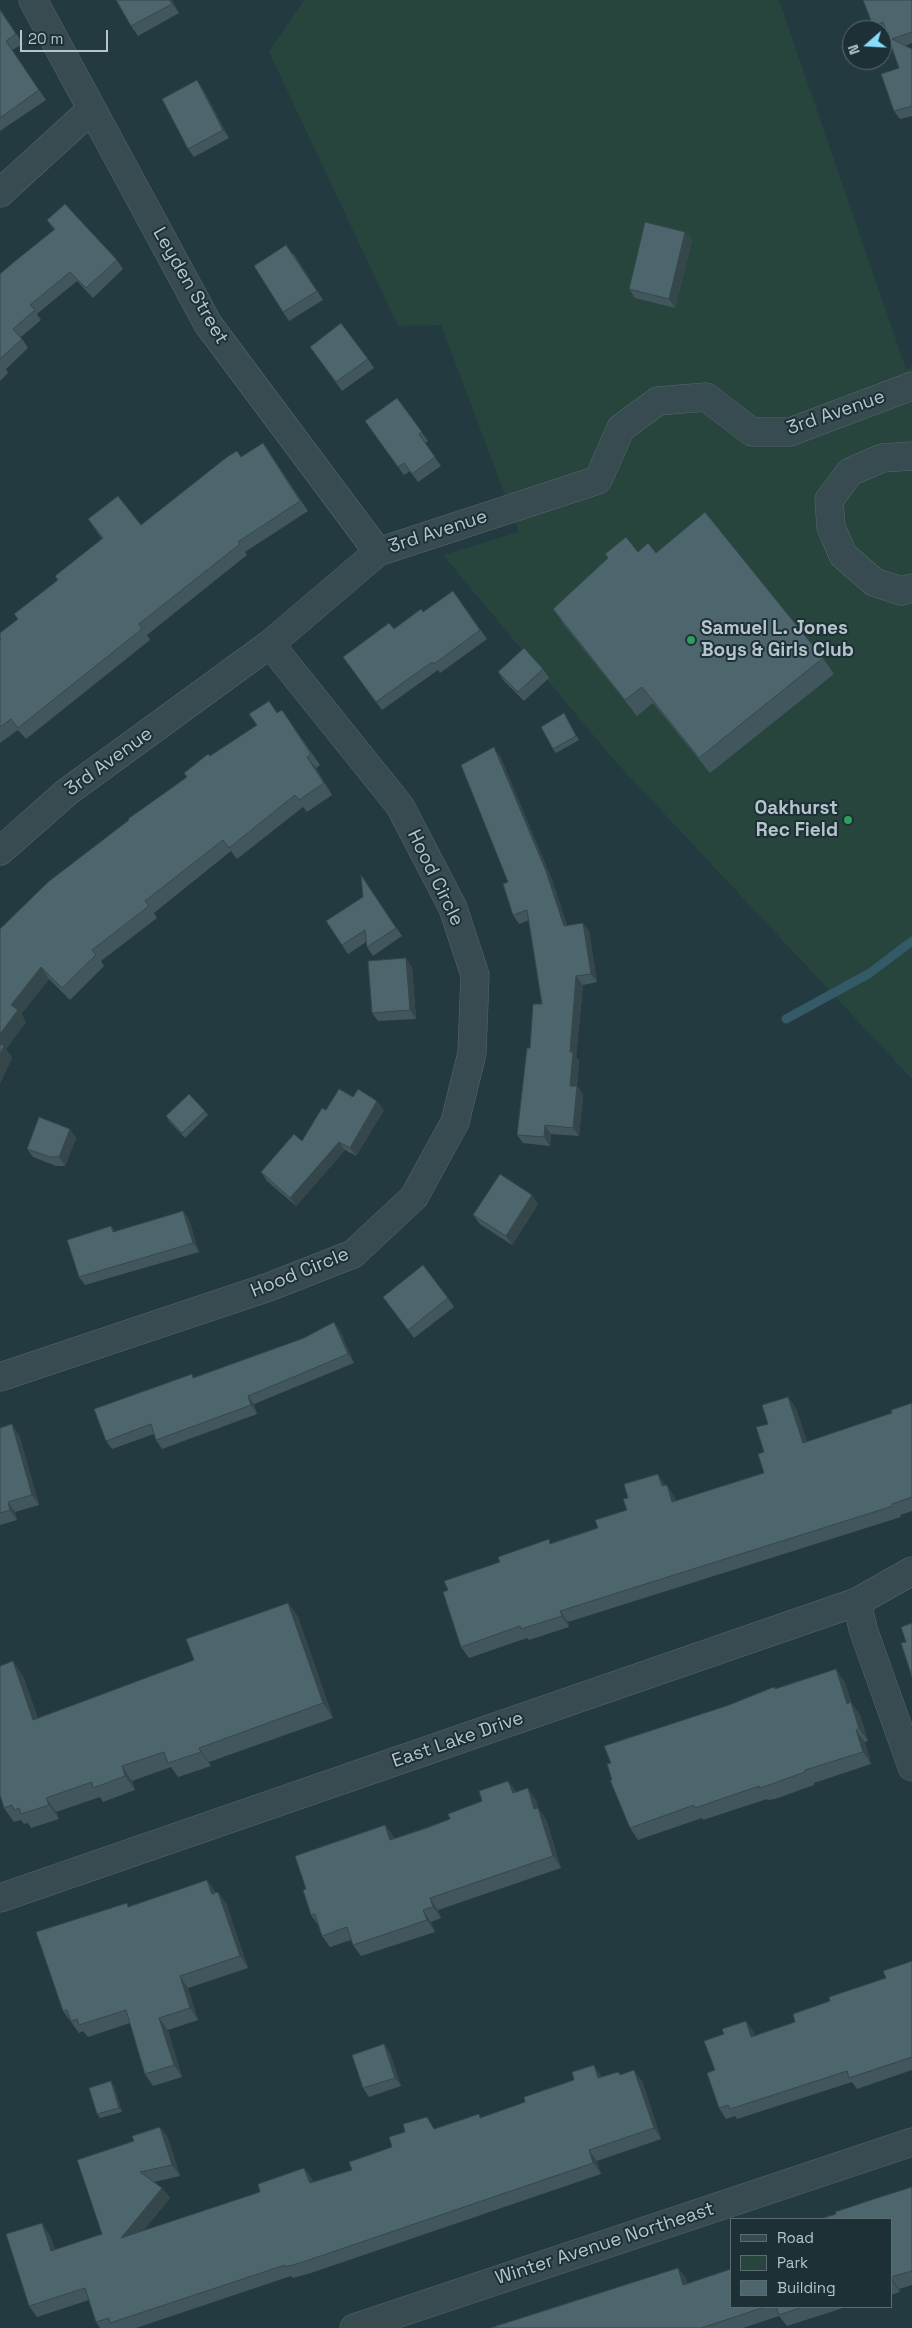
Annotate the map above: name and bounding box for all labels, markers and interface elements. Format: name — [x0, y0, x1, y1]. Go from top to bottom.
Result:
scale bar — [22, 20, 110, 52]
north arrow — [842, 20, 892, 70]
text: 20 m — [28, 29, 63, 48]
text: N — [844, 42, 864, 57]
street label: Leyden Street — [147, 223, 233, 349]
street label: 3rd Avenue — [784, 386, 888, 440]
street label: 3rd Avenue — [386, 505, 490, 559]
place label: Samuel L. Jones Boys & Girls Club — [701, 618, 854, 662]
marker: Samuel L. Jones Boys & Girls Club — [685, 634, 697, 646]
street label: 3rd Avenue — [61, 723, 157, 801]
place label: Oakhurst Rec Field — [754, 798, 838, 842]
marker: Oakhurst Rec Field — [842, 814, 854, 826]
street label: Hood Circle — [402, 826, 468, 930]
street label: Hood Circle — [248, 1243, 352, 1303]
street label: East Lake Drive — [389, 1707, 527, 1773]
street label: Winter Avenue Northeast — [493, 2198, 717, 2290]
legend — [730, 2218, 892, 2308]
text: Road — [777, 2228, 814, 2247]
text: Park — [777, 2253, 808, 2272]
text: Building — [777, 2278, 836, 2297]

